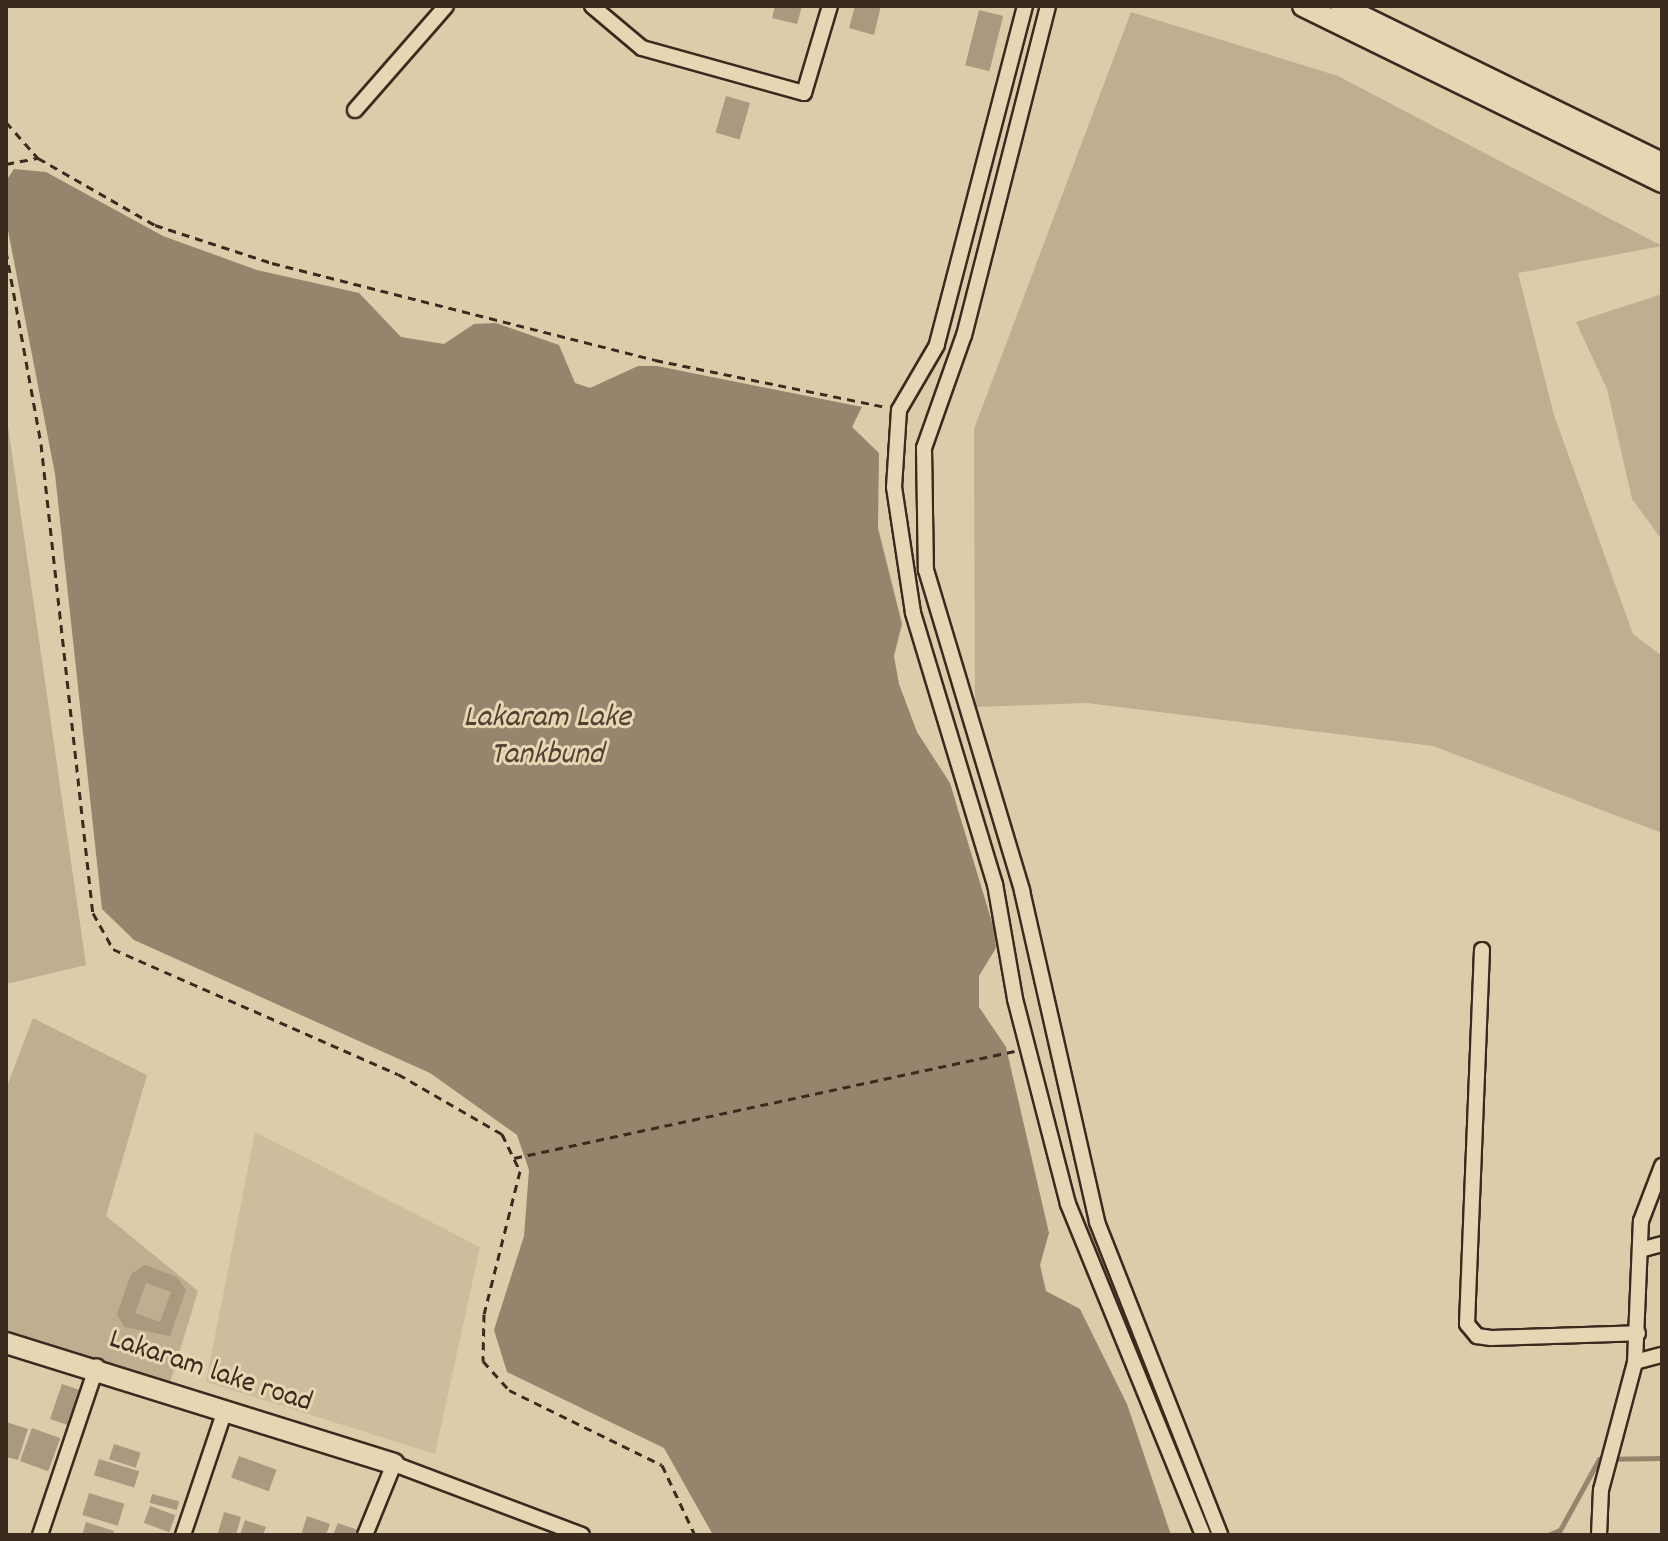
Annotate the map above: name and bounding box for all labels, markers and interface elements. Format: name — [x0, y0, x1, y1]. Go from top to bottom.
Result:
water label: Lakaram Lake Tankbund — [463, 701, 631, 776]
street label: Lakaram lake road — [104, 1323, 316, 1423]

